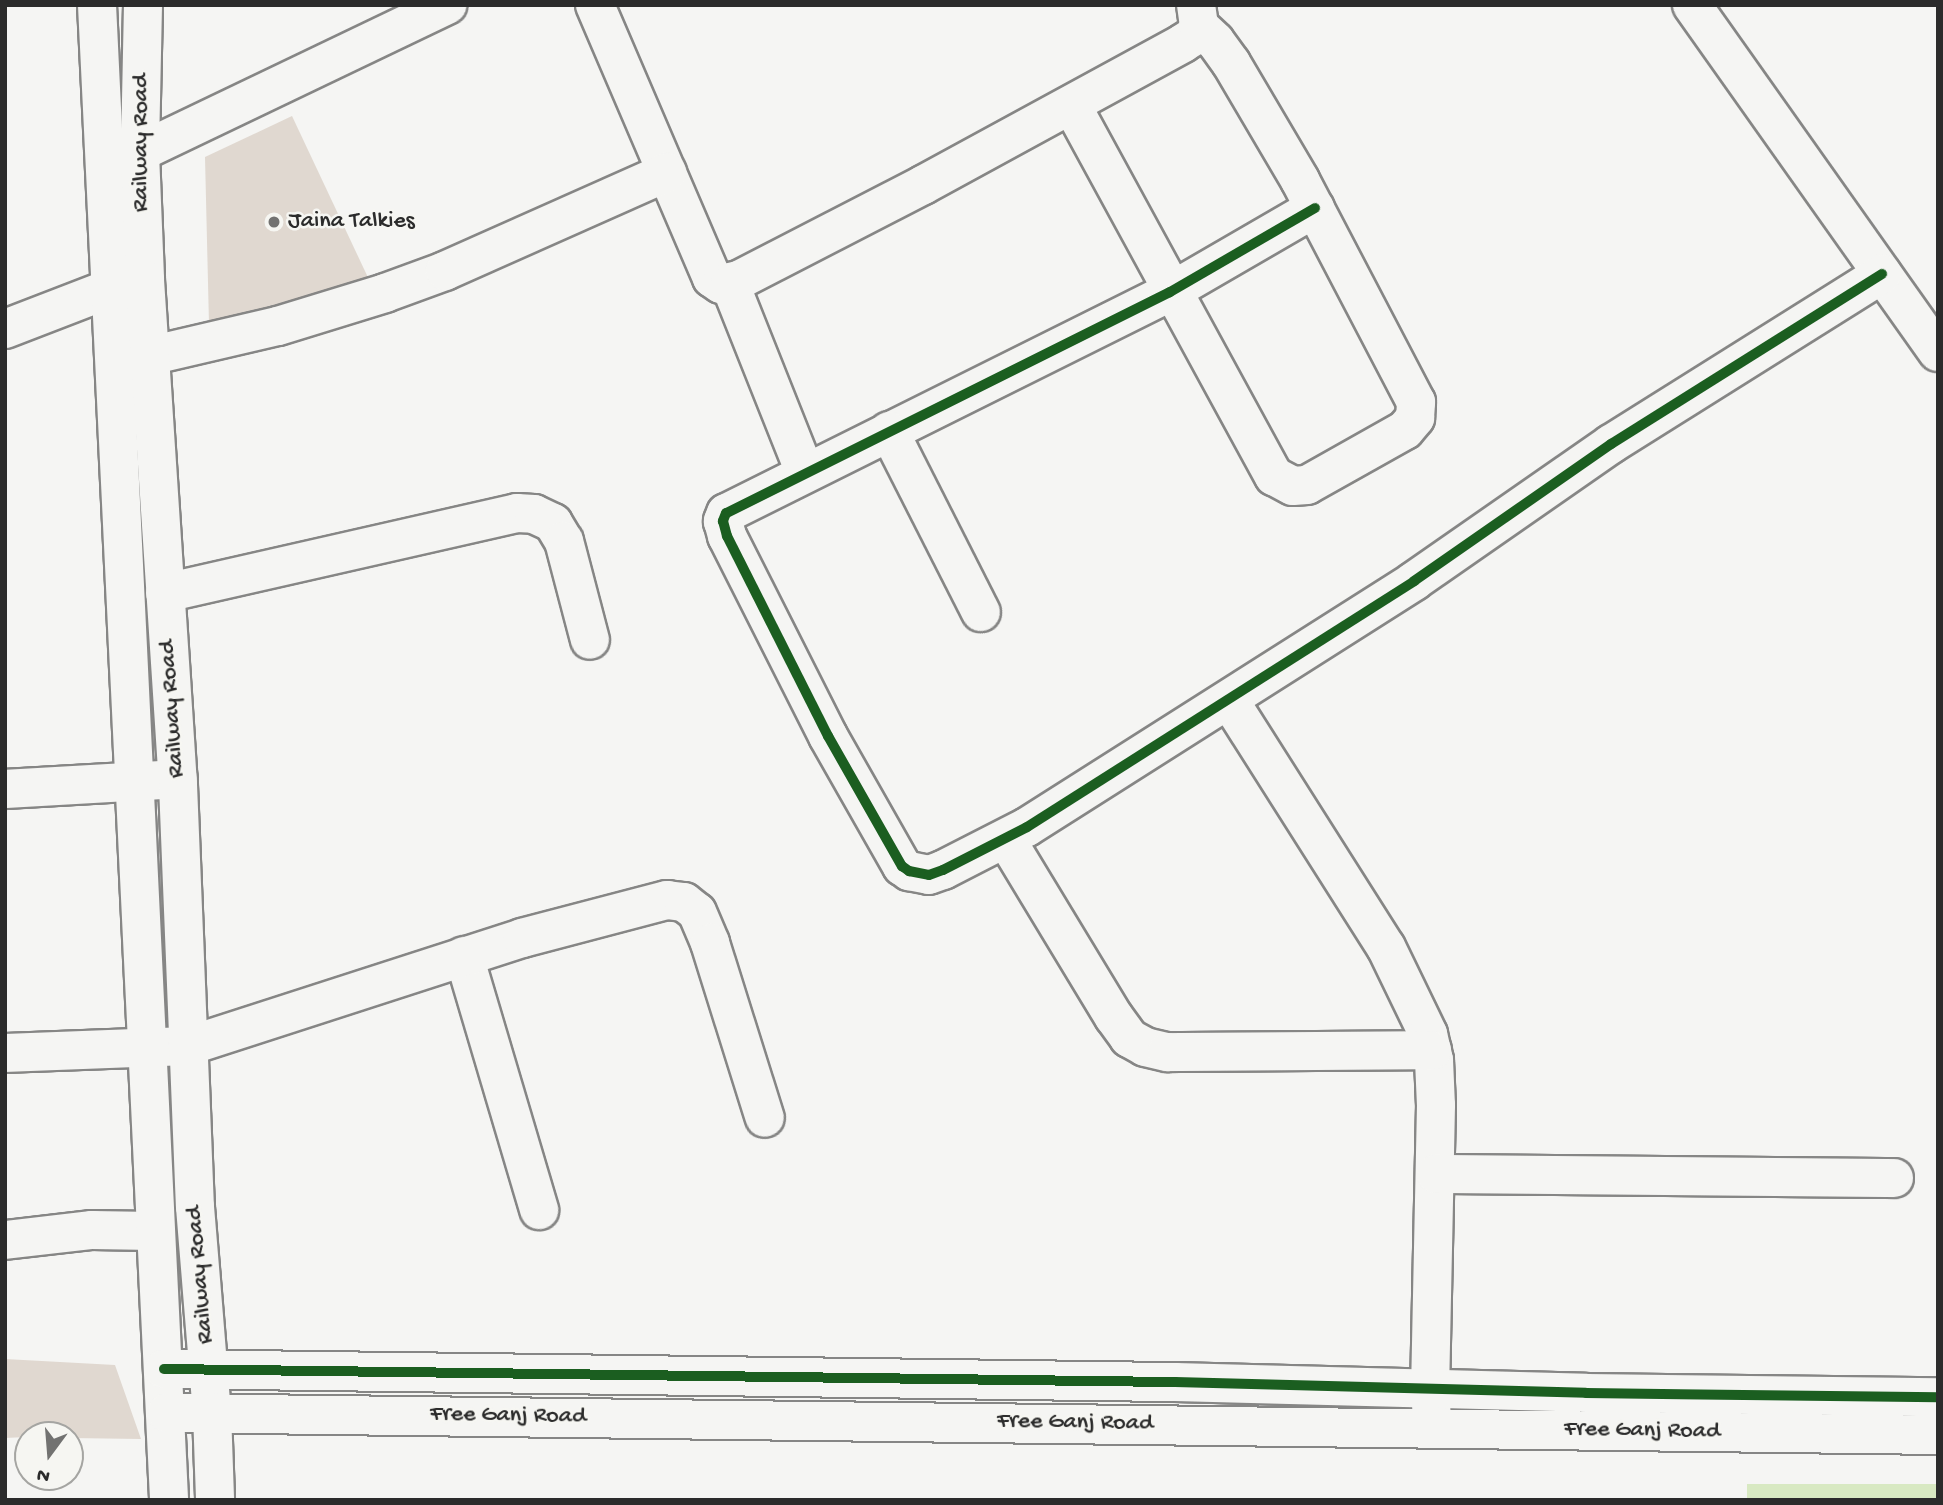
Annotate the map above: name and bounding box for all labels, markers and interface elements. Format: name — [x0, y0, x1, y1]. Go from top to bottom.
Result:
street label: Railway Road — [128, 74, 156, 212]
place label: Jaina Talkies — [288, 208, 415, 236]
marker: Jaina Talkies — [266, 214, 282, 230]
street label: Railway Road — [154, 639, 192, 779]
street label: Railway Road — [181, 1205, 221, 1345]
street label: Free Ganj Road — [430, 1400, 586, 1432]
street label: Free Ganj Road — [997, 1407, 1153, 1439]
street label: Free Ganj Road — [1564, 1415, 1720, 1447]
north arrow — [14, 1421, 84, 1491]
text: N — [34, 1462, 53, 1488]

